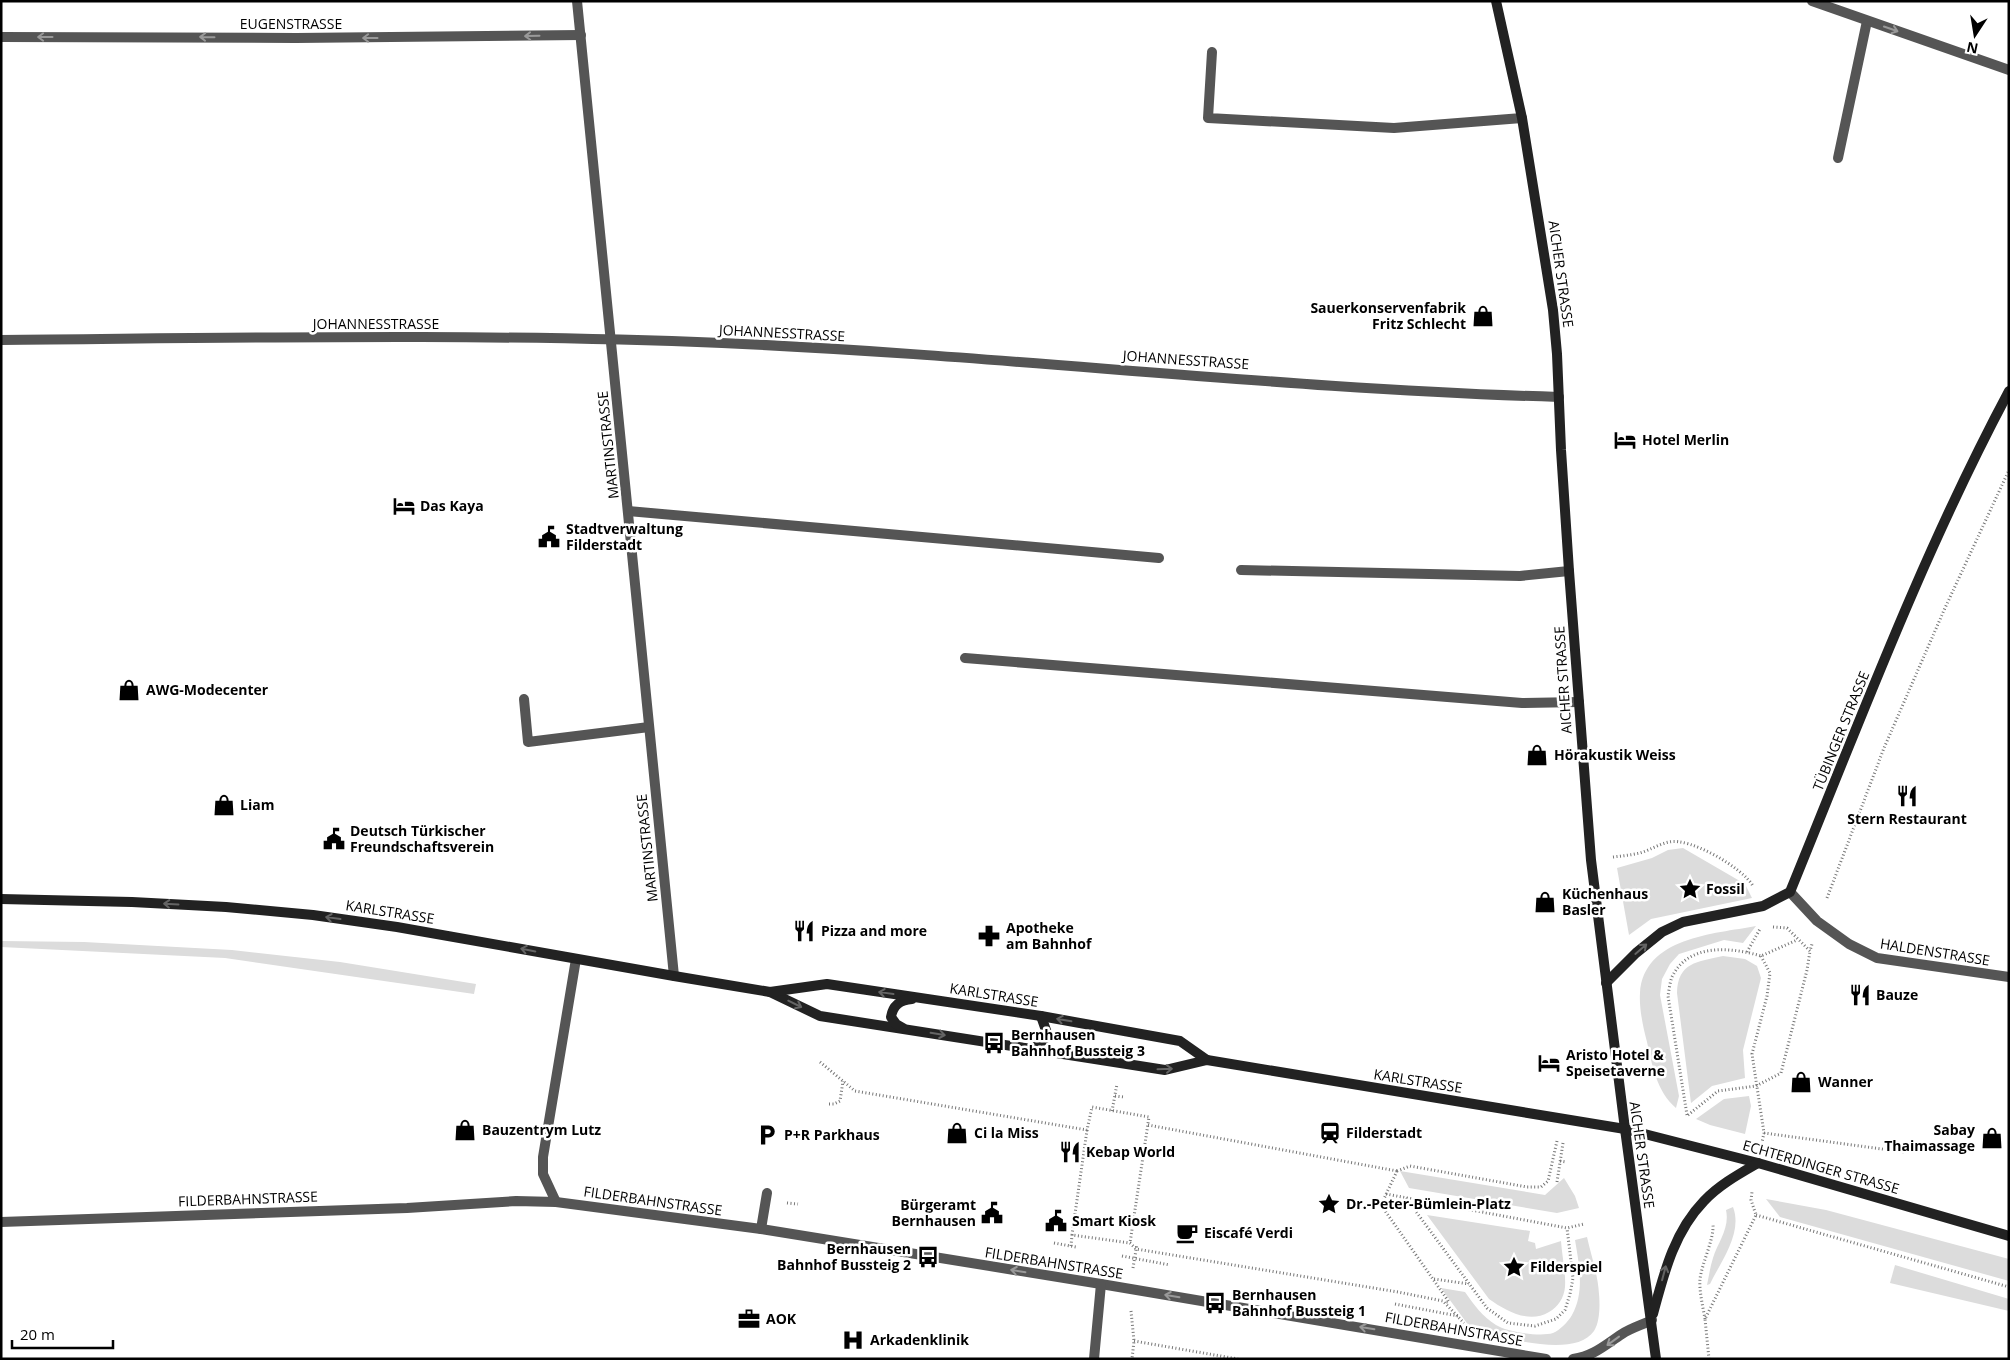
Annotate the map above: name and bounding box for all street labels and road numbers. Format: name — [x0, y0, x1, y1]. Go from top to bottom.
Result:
street label: EUGENSTRASSE — [240, 14, 342, 33]
street label: AICHER STRASSE — [1545, 219, 1578, 329]
street label: JOHANNESSTRASSE — [311, 314, 439, 333]
street label: JOHANNESSTRASSE — [716, 320, 846, 345]
street label: JOHANNESSTRASSE — [1120, 345, 1250, 373]
street label: MARTINSTRASSE — [592, 390, 623, 500]
street label: AICHER STRASSE — [1549, 626, 1576, 735]
street label: TÜBINGER STRASSE — [1808, 668, 1873, 794]
street label: MARTINSTRASSE — [631, 793, 662, 903]
street label: KARLSTRASSE — [344, 895, 436, 928]
street label: HALDENSTRASSE — [1879, 933, 1991, 970]
street label: KARLSTRASSE — [948, 978, 1040, 1011]
street label: KARLSTRASSE — [1372, 1064, 1464, 1097]
street label: AICHER STRASSE — [1626, 1100, 1659, 1210]
street label: ECHTERDINGER STRASSE — [1741, 1135, 1902, 1198]
street label: FILDERBAHNSTRASSE — [583, 1181, 724, 1220]
street label: FILDERBAHNSTRASSE — [178, 1187, 318, 1210]
street label: FILDERBAHNSTRASSE — [984, 1242, 1125, 1283]
street label: FILDERBAHNSTRASSE — [1384, 1307, 1525, 1350]

